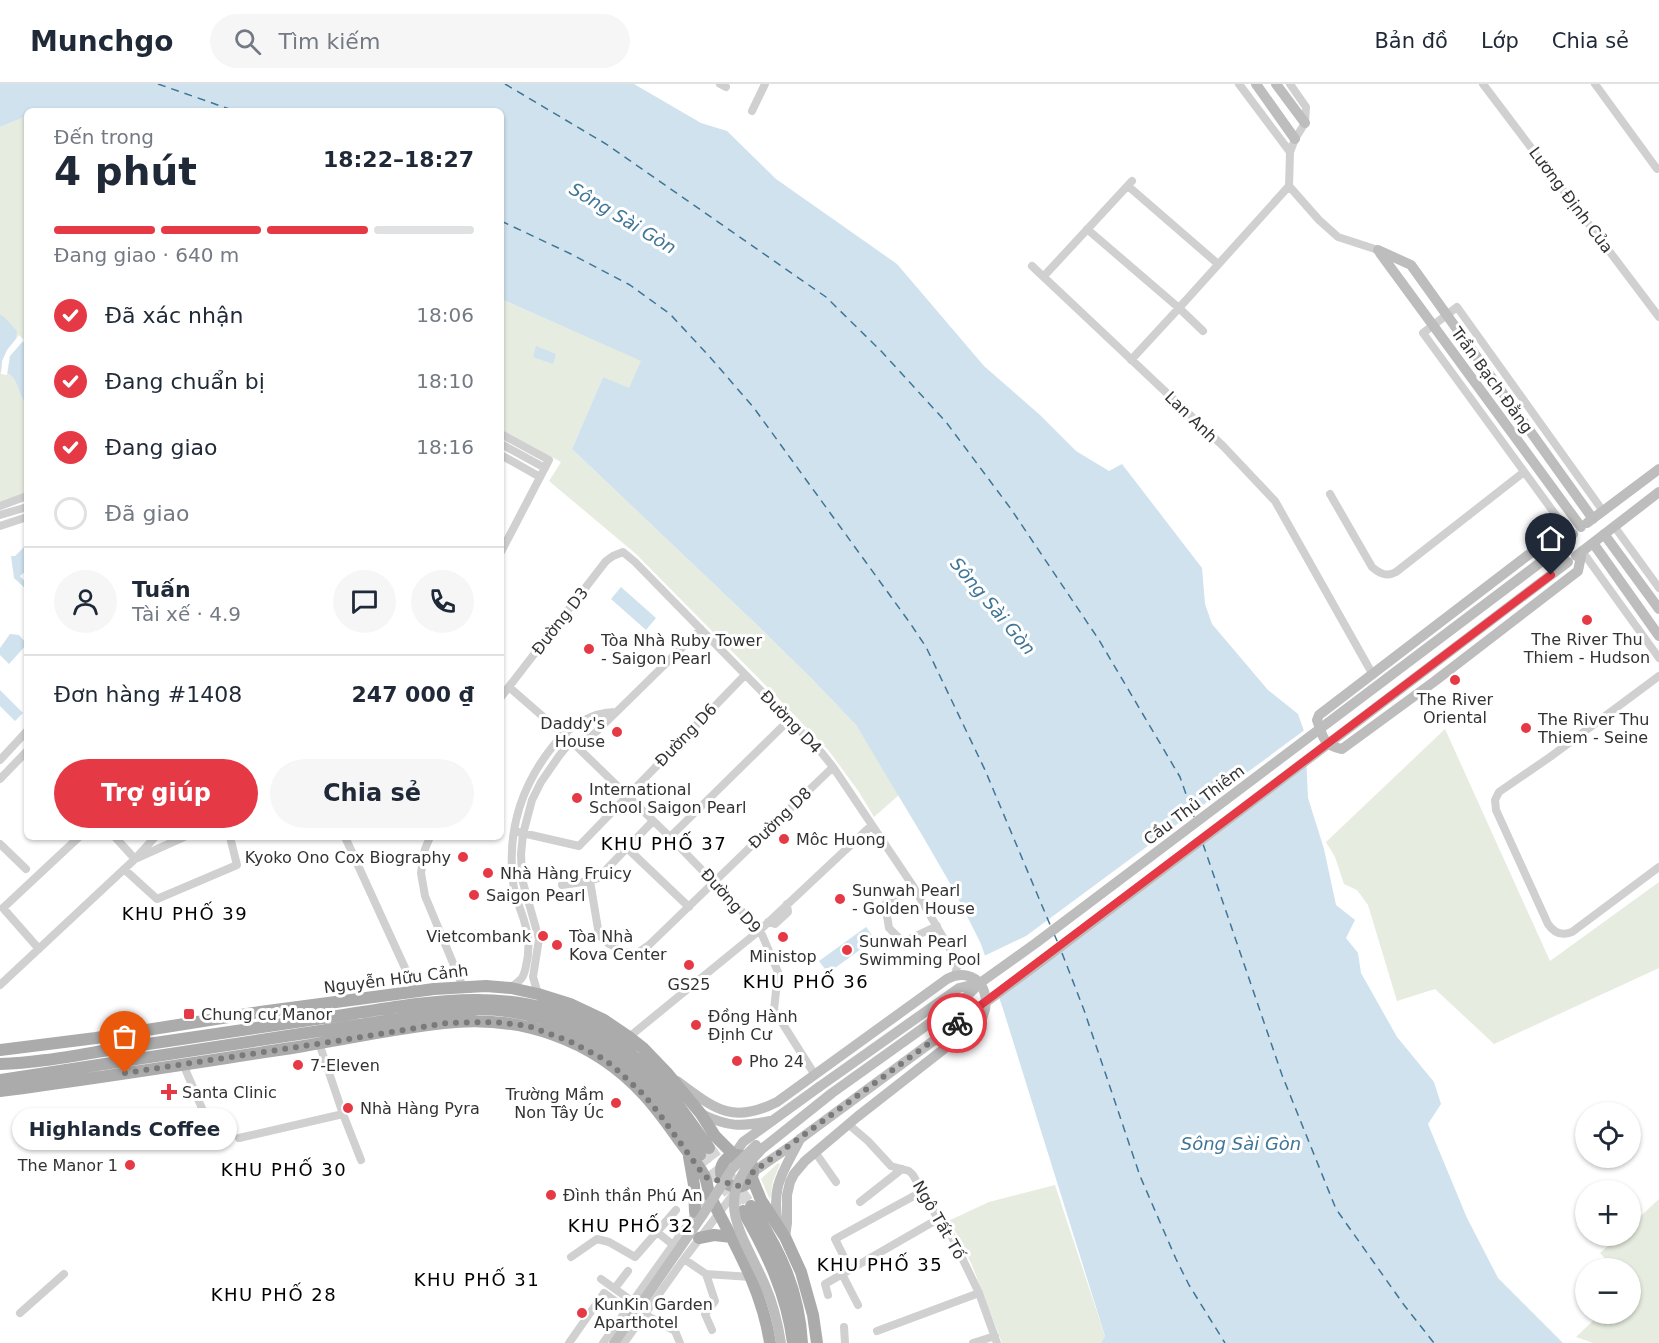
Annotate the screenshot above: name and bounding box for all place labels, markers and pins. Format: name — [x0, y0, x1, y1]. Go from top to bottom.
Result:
pin — [1525, 513, 1576, 575]
marker: The River Thu Thiem - Hudson — [1580, 613, 1594, 627]
place label: The River Thu Thiem - Hudson — [1523, 630, 1650, 667]
place label: Tòa Nhà Ruby Tower - Saigon Pearl — [600, 631, 762, 668]
marker: Tòa Nhà Ruby Tower - Saigon Pearl — [582, 642, 596, 656]
marker: The River Oriental — [1448, 673, 1462, 687]
place label: The River Oriental — [1416, 690, 1494, 727]
place label: The River Thu Thiem - Seine — [1537, 710, 1649, 747]
place label: Daddy's House — [540, 714, 605, 751]
marker: The River Thu Thiem - Seine — [1519, 721, 1533, 735]
marker: Daddy's House — [610, 725, 624, 739]
place label: International School Saigon Pearl — [589, 780, 747, 817]
marker: International School Saigon Pearl — [570, 791, 584, 805]
place label: Môc Huong — [796, 830, 886, 849]
marker: Môc Huong — [777, 832, 791, 846]
place label: Kyoko Ono Cox Biography — [245, 848, 451, 867]
marker: Kyoko Ono Cox Biography — [456, 850, 470, 864]
place label: Nhà Hàng Fruicy — [500, 864, 632, 883]
marker: Nhà Hàng Fruicy — [481, 866, 495, 880]
place label: Sunwah Pearl - Golden House — [852, 881, 975, 918]
place label: Saigon Pearl — [486, 886, 585, 905]
marker: Saigon Pearl — [467, 888, 481, 902]
marker: Sunwah Pearl - Golden House — [833, 892, 847, 906]
place label: Vietcombank — [426, 927, 532, 946]
place label: Tòa Nhà Kova Center — [568, 927, 667, 964]
marker: Vietcombank — [536, 929, 550, 943]
marker: Ministop — [776, 930, 790, 944]
place label: Sunwah Pearl Swimming Pool — [859, 932, 981, 969]
marker: Tòa Nhà Kova Center — [550, 938, 564, 952]
marker: Sunwah Pearl Swimming Pool — [840, 943, 854, 957]
place label: Ministop — [749, 947, 817, 966]
marker: GS25 — [682, 958, 696, 972]
place label: GS25 — [668, 975, 710, 994]
place label: Chung cư Manor — [201, 1005, 332, 1024]
marker: Chung cư Manor — [182, 1007, 196, 1021]
place label: Đồng Hành Định Cư — [708, 1007, 798, 1044]
pin — [99, 1011, 150, 1073]
marker: Đồng Hành Định Cư — [689, 1018, 703, 1032]
place label: Pho 24 — [749, 1052, 804, 1071]
marker: Pho 24 — [730, 1054, 744, 1068]
place label: 7-Eleven — [310, 1056, 380, 1075]
marker: 7-Eleven — [291, 1058, 305, 1072]
marker: Santa Clinic — [160, 1083, 178, 1101]
place label: Santa Clinic — [182, 1083, 277, 1102]
place label: Trường Mầm Non Tây Úc — [504, 1085, 604, 1122]
marker: Trường Mầm Non Tây Úc — [609, 1096, 623, 1110]
place label: Nhà Hàng Pyra — [360, 1099, 480, 1118]
marker: Nhà Hàng Pyra — [341, 1101, 355, 1115]
callout: Highlands Coffee — [12, 1109, 237, 1151]
place label: The Manor 1 — [17, 1156, 118, 1175]
marker: The Manor 1 — [123, 1158, 137, 1172]
place label: Đình thần Phú An — [563, 1186, 703, 1205]
marker: Đình thần Phú An — [544, 1188, 558, 1202]
place label: KunKin Garden Aparthotel — [594, 1295, 713, 1332]
marker: KunKin Garden Aparthotel — [575, 1306, 589, 1320]

